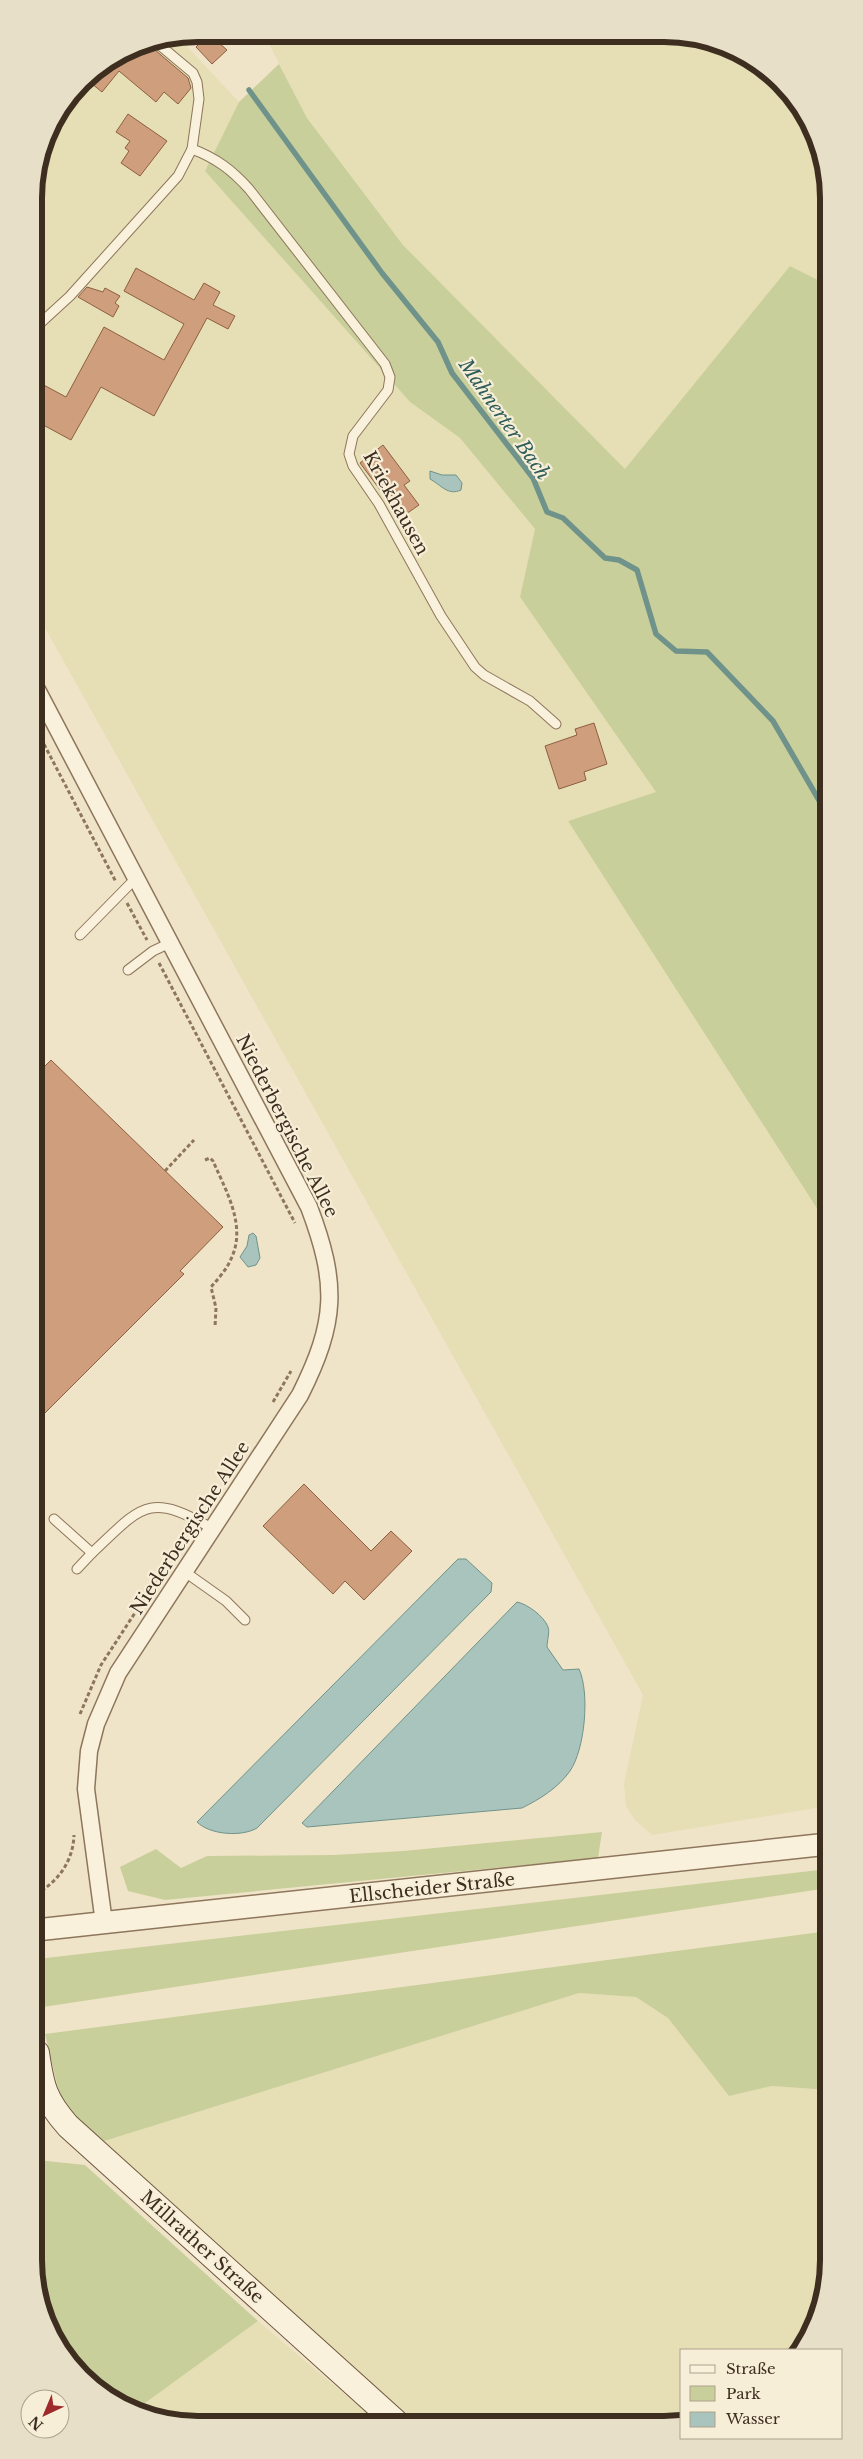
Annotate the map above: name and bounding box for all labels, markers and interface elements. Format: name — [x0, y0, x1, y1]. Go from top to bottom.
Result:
water label: Mahnerter Bach — [454, 353, 555, 484]
street label: Kriekhausen — [358, 447, 434, 559]
street label: Niederbergische Allee — [231, 1031, 343, 1221]
street label: Niederbergische Allee — [126, 1437, 254, 1619]
street label: Ellscheider Straße — [348, 1868, 516, 1908]
street label: Millrather Straße — [136, 2186, 268, 2308]
legend — [680, 2349, 843, 2439]
text: Straße — [726, 2359, 776, 2378]
text: Park — [726, 2384, 762, 2403]
north arrow — [20, 2389, 70, 2439]
text: Wasser — [725, 2409, 781, 2428]
text: N — [25, 2412, 47, 2434]

